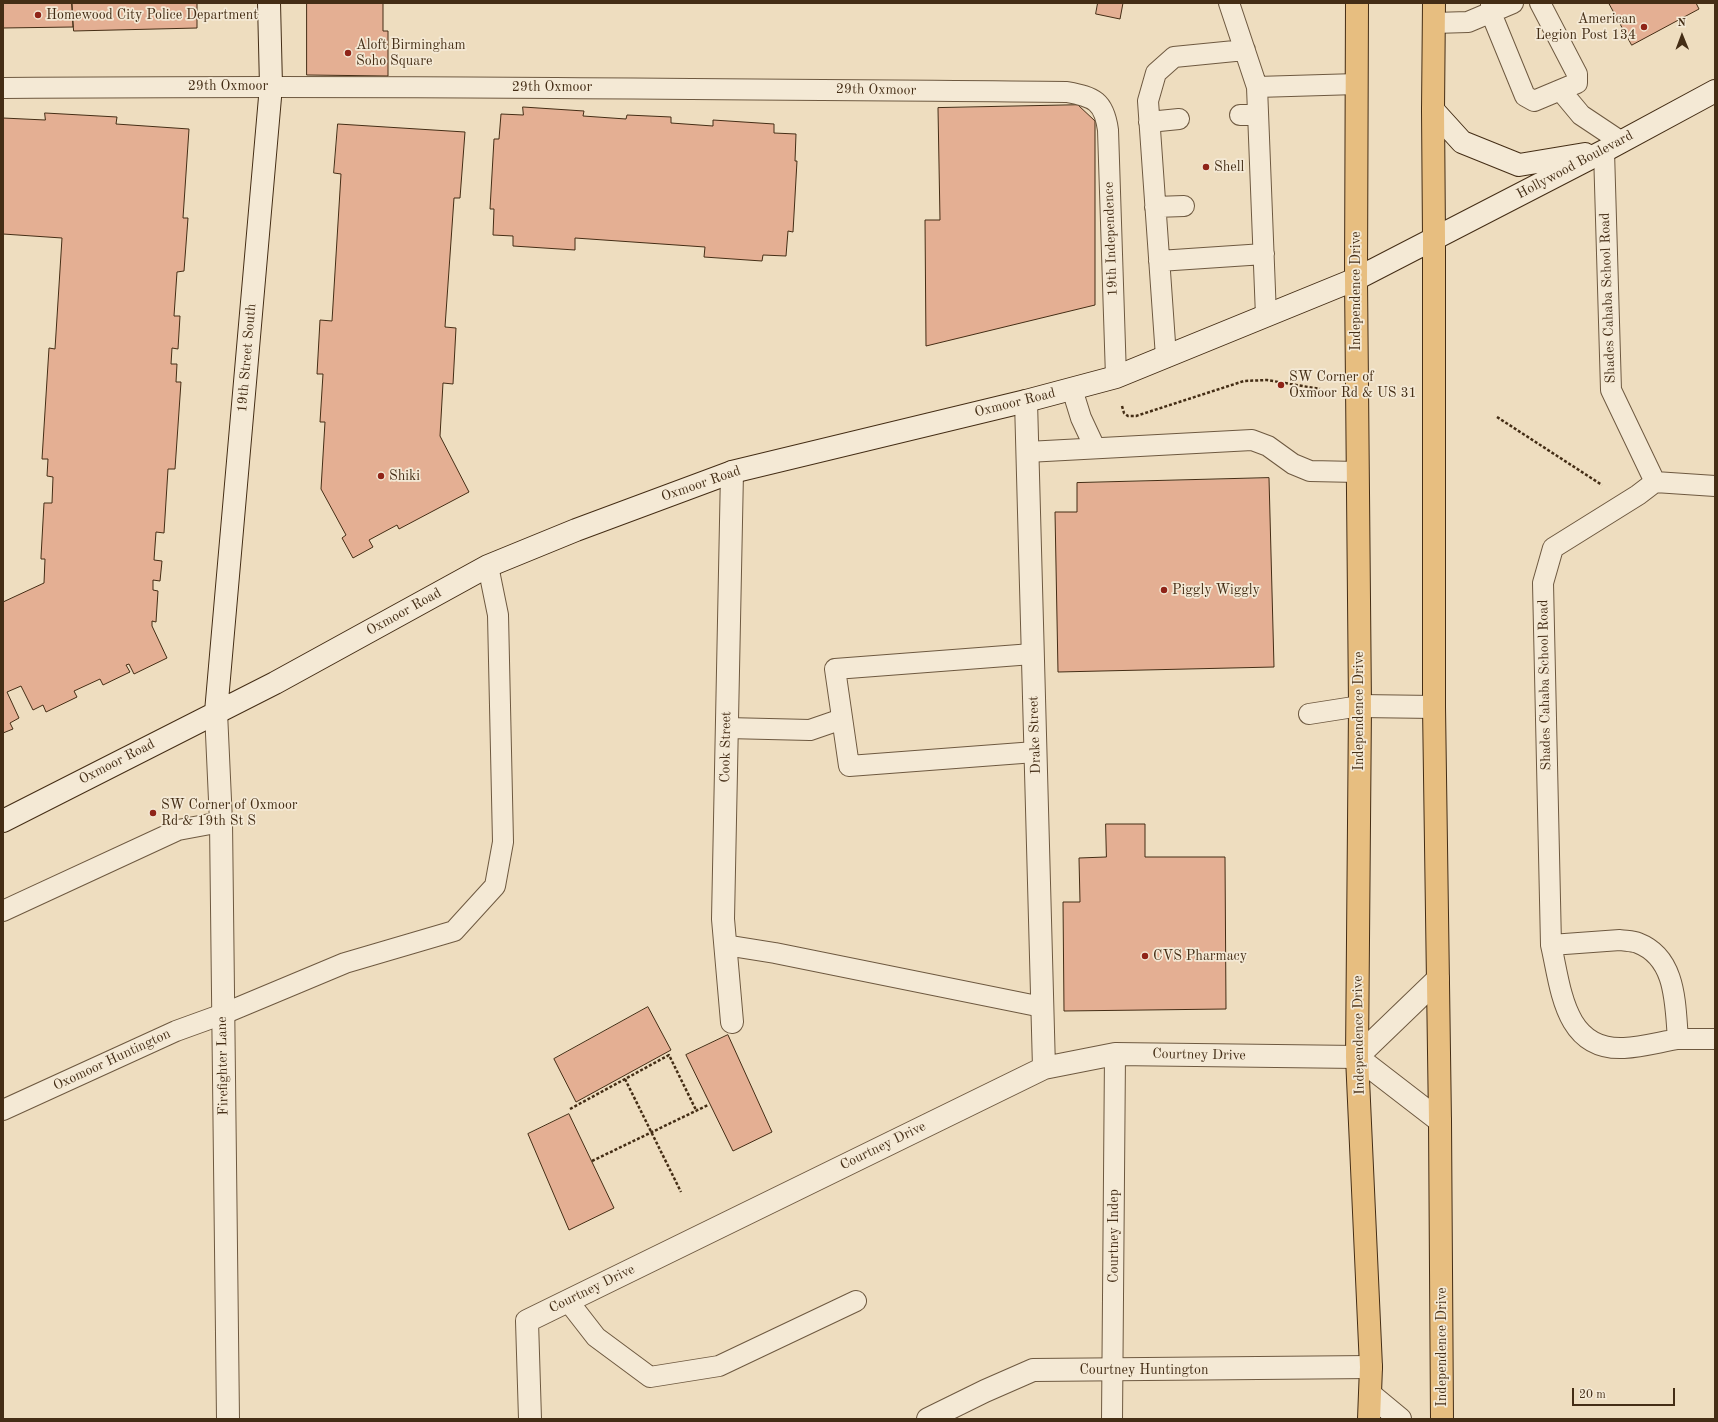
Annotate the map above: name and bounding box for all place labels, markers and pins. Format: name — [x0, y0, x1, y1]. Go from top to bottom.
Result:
place label: Homewood City Police Department — [46, 7, 258, 23]
marker: Homewood City Police Department — [33, 10, 43, 20]
place label: American Legion Post 134 — [1535, 11, 1636, 44]
marker: American Legion Post 134 — [1639, 22, 1649, 32]
place label: Aloft Birmingham Soho Square — [356, 37, 466, 70]
marker: Aloft Birmingham Soho Square — [343, 48, 353, 58]
place label: Shell — [1214, 159, 1244, 175]
marker: Shell — [1201, 162, 1211, 172]
place label: SW Corner of Oxmoor Rd & US 31 — [1289, 369, 1417, 402]
marker: SW Corner of Oxmoor Rd & US 31 — [1276, 380, 1286, 390]
place label: Shiki — [389, 468, 420, 484]
marker: Shiki — [376, 471, 386, 481]
place label: Piggly Wiggly — [1172, 582, 1260, 598]
marker: Piggly Wiggly — [1159, 585, 1169, 595]
place label: SW Corner of Oxmoor Rd & 19th St S — [161, 797, 298, 830]
marker: SW Corner of Oxmoor Rd & 19th St S — [148, 808, 158, 818]
place label: CVS Pharmacy — [1153, 948, 1247, 964]
marker: CVS Pharmacy — [1140, 951, 1150, 961]

